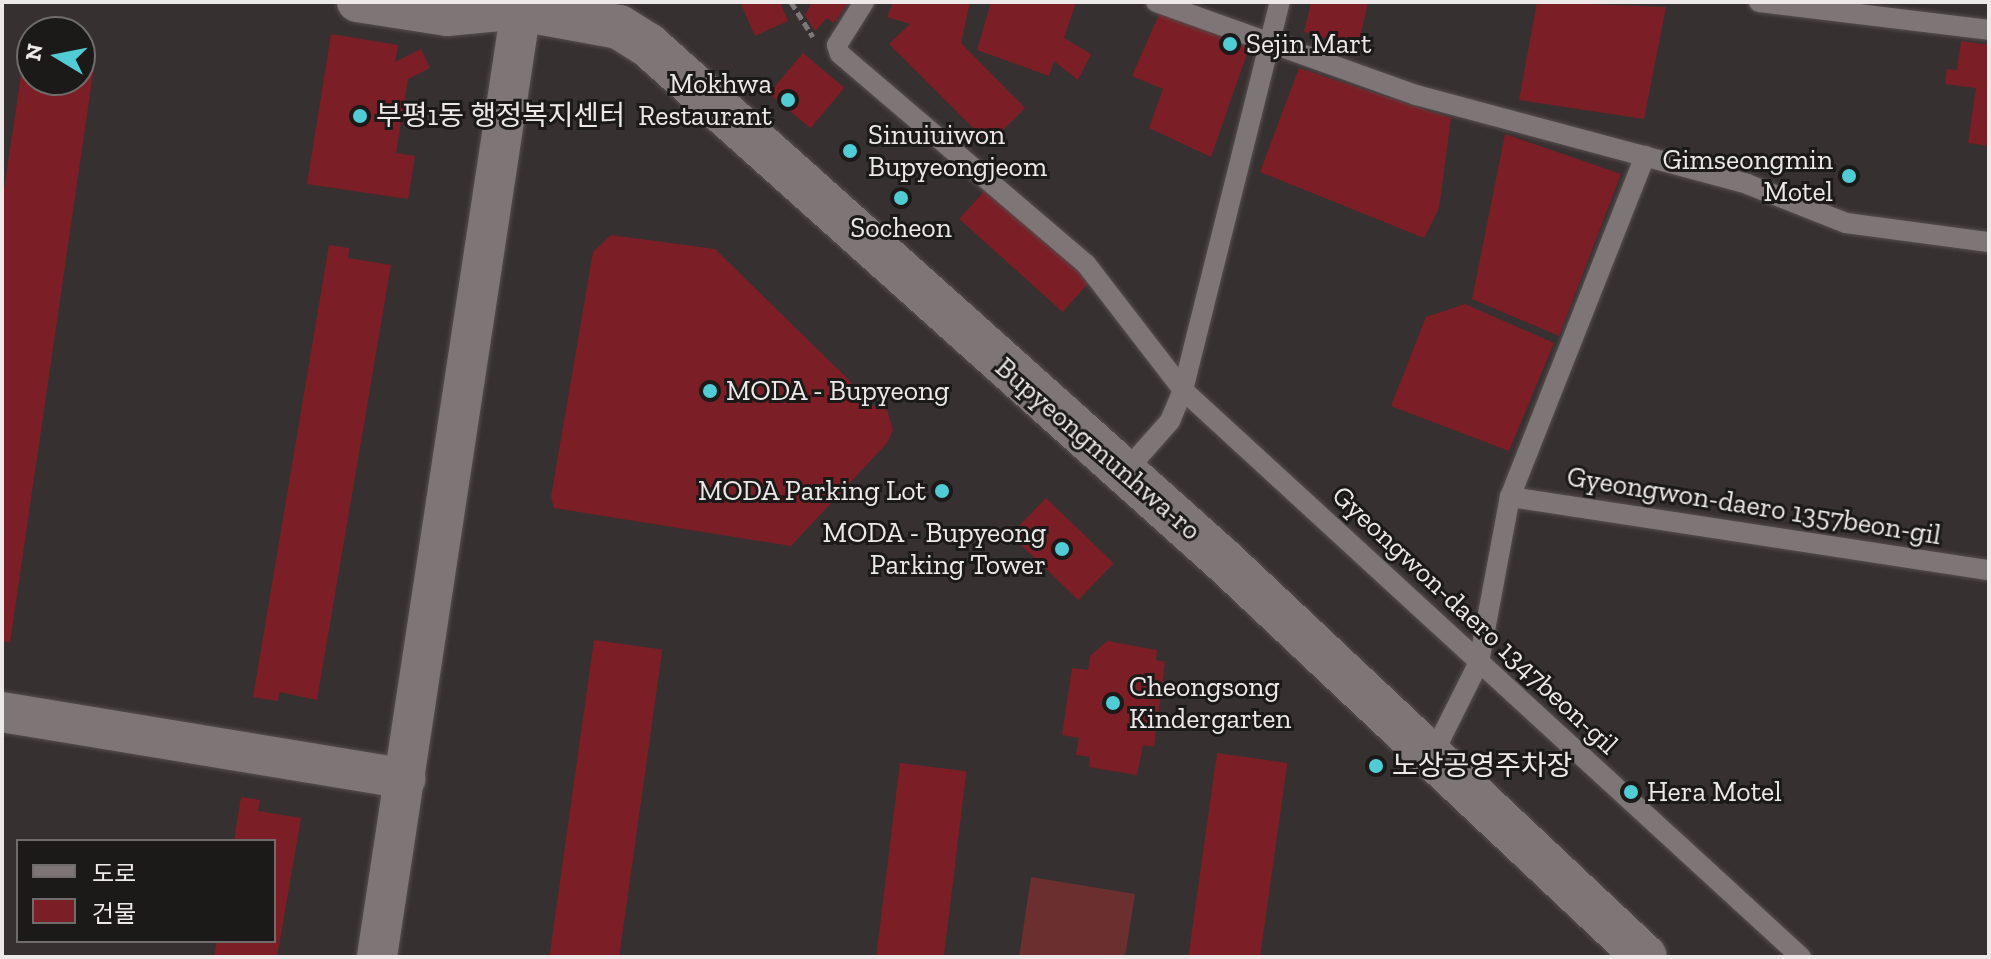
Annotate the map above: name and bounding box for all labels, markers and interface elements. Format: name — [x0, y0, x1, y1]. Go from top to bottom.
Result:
north arrow — [16, 16, 96, 96]
place label: Sejin Mart — [1246, 27, 1371, 61]
marker: Sejin Mart — [1221, 35, 1239, 53]
text: N — [19, 42, 49, 63]
place label: Mokhwa Restaurant — [638, 67, 772, 133]
marker: Mokhwa Restaurant — [779, 91, 797, 109]
place label: 부평1동 행정복지센터 — [376, 99, 625, 133]
marker: 부평1동 행정복지센터 — [351, 107, 369, 125]
place label: Sinuiuiwon Bupyeongjeom — [868, 118, 1047, 184]
marker: Sinuiuiwon Bupyeongjeom — [839, 140, 861, 162]
place label: Gimseongmin Motel — [1662, 143, 1833, 209]
marker: Gimseongmin Motel — [1840, 167, 1858, 185]
marker: Socheon — [892, 189, 910, 207]
place label: Socheon — [850, 211, 952, 245]
street label: Bupyeongmunhwa-ro — [988, 351, 1208, 547]
place label: MODA - Bupyeong — [726, 374, 950, 408]
marker: MODA - Bupyeong — [701, 382, 719, 400]
street label: Gyeongwon-daero 1357beon-gil — [1565, 460, 1943, 552]
place label: MODA Parking Lot — [697, 474, 926, 508]
street label: Gyeongwon-daero 1347beon-gil — [1325, 479, 1625, 761]
marker: MODA Parking Lot — [933, 482, 951, 500]
place label: MODA - Bupyeong Parking Tower — [822, 516, 1046, 582]
marker: MODA - Bupyeong Parking Tower — [1053, 540, 1071, 558]
place label: Cheongsong Kindergarten — [1129, 670, 1291, 736]
marker: Cheongsong Kindergarten — [1104, 694, 1122, 712]
place label: 노상공영주차장 — [1392, 749, 1572, 783]
marker: 노상공영주차장 — [1367, 757, 1385, 775]
place label: Hera Motel — [1647, 775, 1782, 809]
marker: Hera Motel — [1622, 783, 1640, 801]
legend — [16, 839, 276, 943]
text: 도로 — [92, 859, 136, 888]
text: 건물 — [92, 899, 136, 928]

